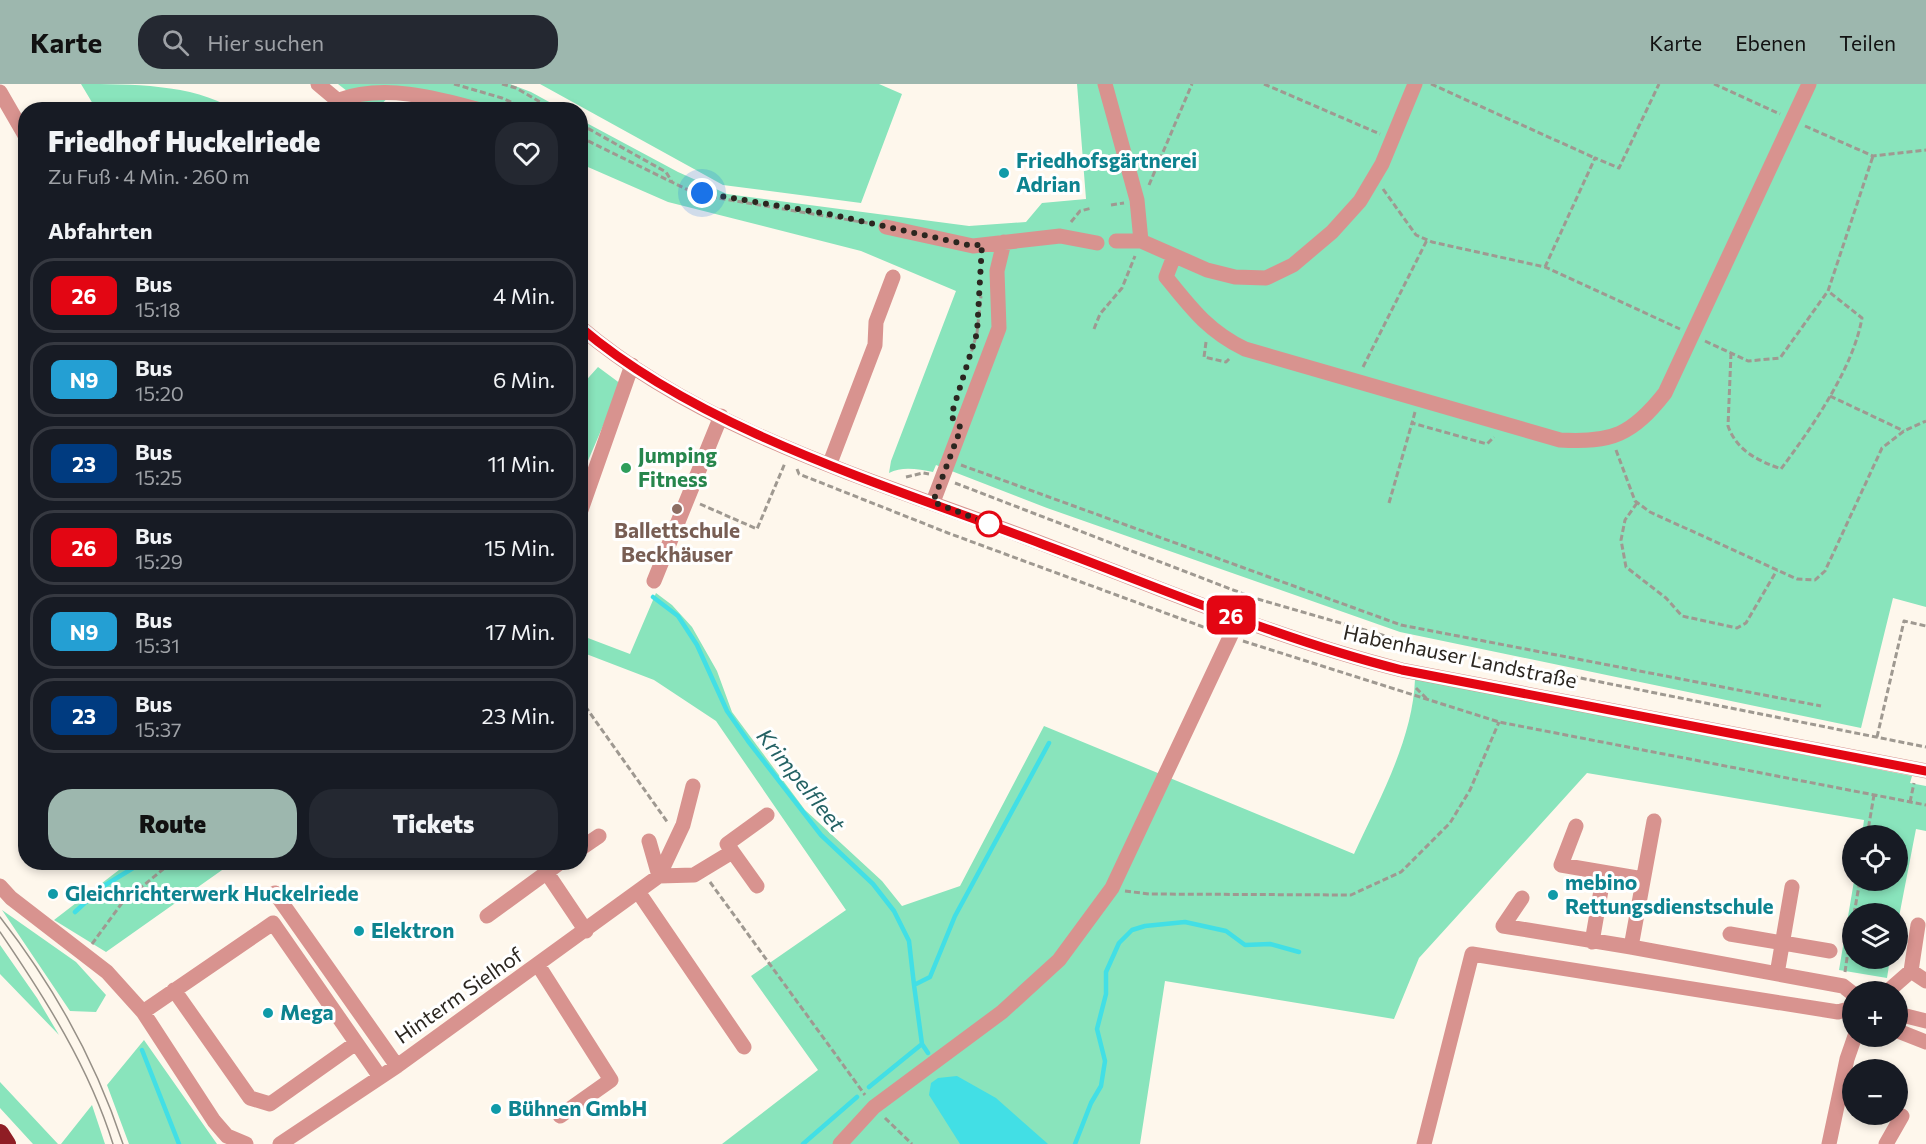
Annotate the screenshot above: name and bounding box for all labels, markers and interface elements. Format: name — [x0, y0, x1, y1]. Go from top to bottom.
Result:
search box — [138, 15, 558, 69]
text: Karte — [30, 25, 102, 59]
icon: search — [159, 26, 192, 59]
text: Hier suchen — [207, 29, 324, 56]
text: Karte — [1649, 30, 1702, 55]
text: Ebenen — [1735, 30, 1806, 55]
text: Teilen — [1839, 30, 1896, 55]
button: heart — [495, 122, 558, 185]
text: Friedhof Huckelriede — [48, 124, 320, 158]
place label: Friedhofsgärtnerei Adrian — [1016, 147, 1197, 196]
text: Zu Fuß · 4 Min. · 260 m — [48, 164, 249, 188]
marker: Friedhofsgärtnerei Adrian — [997, 166, 1011, 180]
your location — [687, 178, 717, 208]
text: Abfahrten — [48, 217, 152, 244]
text: Bus — [135, 270, 172, 297]
text: 4 Min. — [493, 282, 555, 309]
text: 26 — [72, 283, 96, 308]
text: 15:18 — [135, 297, 180, 321]
text: Bus — [135, 354, 172, 381]
text: 6 Min. — [493, 366, 555, 393]
text: N9 — [70, 367, 98, 392]
text: 15:20 — [135, 381, 184, 405]
text: Bus — [135, 438, 172, 465]
place label: Jumping Fitness — [638, 442, 717, 491]
text: 11 Min. — [487, 450, 555, 477]
text: 23 — [72, 451, 96, 476]
marker: Jumping Fitness — [619, 461, 633, 475]
text: 15:25 — [135, 465, 182, 489]
marker: Ballettschule Beckhäuser — [670, 502, 684, 516]
unlabelled marker — [976, 511, 1002, 537]
place label: Ballettschule Beckhäuser — [614, 517, 740, 566]
text: Bus — [135, 522, 172, 549]
text: 15 Min. — [484, 534, 555, 561]
text: 26 — [72, 535, 96, 560]
text: 15:29 — [135, 549, 183, 573]
line badge: 26 — [1204, 596, 1258, 634]
text: 26 — [1219, 603, 1243, 628]
text: Bus — [135, 606, 172, 633]
text: 17 Min. — [485, 618, 555, 645]
text: N9 — [70, 619, 98, 644]
street label: Habenhauser Landstraße — [1341, 619, 1579, 693]
text: 15:31 — [135, 633, 180, 657]
text: Bus — [135, 690, 172, 717]
text: 23 Min. — [482, 702, 555, 729]
text: 23 — [72, 703, 96, 728]
text: 15:37 — [135, 717, 182, 741]
water label: Krimpelfleet — [752, 723, 852, 838]
button: Route — [48, 789, 297, 858]
button: Tickets — [309, 789, 558, 858]
map controls — [1842, 825, 1908, 1125]
button: locate — [1842, 825, 1908, 891]
place label: mebino Rettungsdienstschule — [1565, 869, 1774, 918]
place label: Gleichrichterwerk Huckelriede — [65, 880, 358, 905]
marker: Gleichrichterwerk Huckelriede — [46, 887, 60, 901]
marker: mebino Rettungsdienstschule — [1546, 888, 1560, 902]
button: layers — [1842, 903, 1908, 969]
place label: Elektron — [371, 917, 454, 942]
marker: Elektron — [352, 924, 366, 938]
street label: Hinterm Sielhof — [389, 941, 527, 1048]
button: + — [1842, 981, 1908, 1047]
place label: Mega — [280, 999, 334, 1024]
marker: Mega — [261, 1006, 275, 1020]
button: − — [1842, 1059, 1908, 1125]
place label: Bühnen GmbH — [508, 1095, 647, 1120]
marker: Bühnen GmbH — [489, 1102, 503, 1116]

